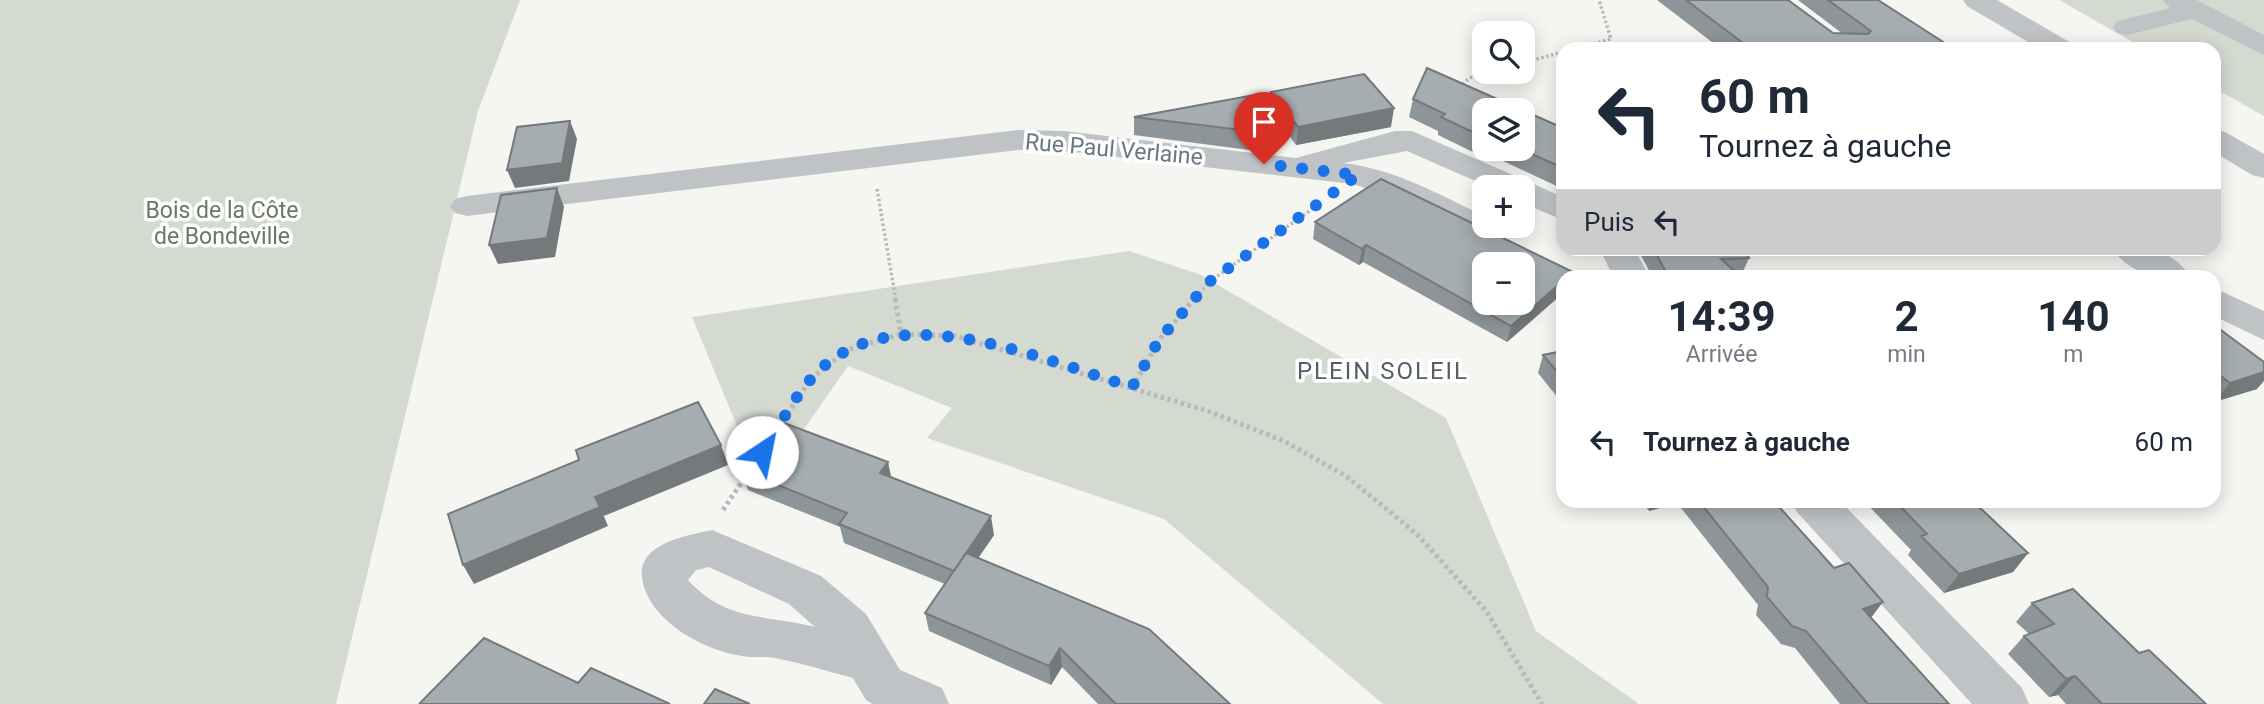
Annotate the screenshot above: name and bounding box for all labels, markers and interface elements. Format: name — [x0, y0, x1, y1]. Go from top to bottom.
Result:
map controls — [1472, 21, 1535, 315]
button: search — [1472, 21, 1535, 84]
text: 60 m — [1699, 68, 1810, 125]
icon: left — [1584, 70, 1675, 161]
pin — [1234, 92, 1294, 164]
button: layers — [1472, 98, 1535, 161]
icon: arrive — [1245, 103, 1283, 141]
text: Tournez à gauche — [1699, 127, 1951, 165]
street label: Rue Paul Verlaine — [1024, 128, 1204, 171]
button: + — [1472, 175, 1535, 238]
park label: Bois de la Côte de Bondeville — [145, 197, 299, 250]
icon: left — [1648, 203, 1686, 241]
text: Puis — [1584, 207, 1634, 237]
button: − — [1472, 252, 1535, 315]
text: 14:39 — [1668, 292, 1776, 341]
text: 2 — [1894, 292, 1919, 341]
text: 140 — [2037, 292, 2110, 341]
text: Arrivée — [1686, 341, 1757, 368]
text: min — [1887, 341, 1926, 368]
text: m — [2063, 341, 2083, 368]
district label: PLEIN SOLEIL — [1297, 357, 1469, 385]
position arrow — [725, 415, 799, 489]
icon: left — [1584, 423, 1622, 461]
text: Tournez à gauche — [1643, 427, 1850, 457]
text: 60 m — [2135, 427, 2193, 457]

